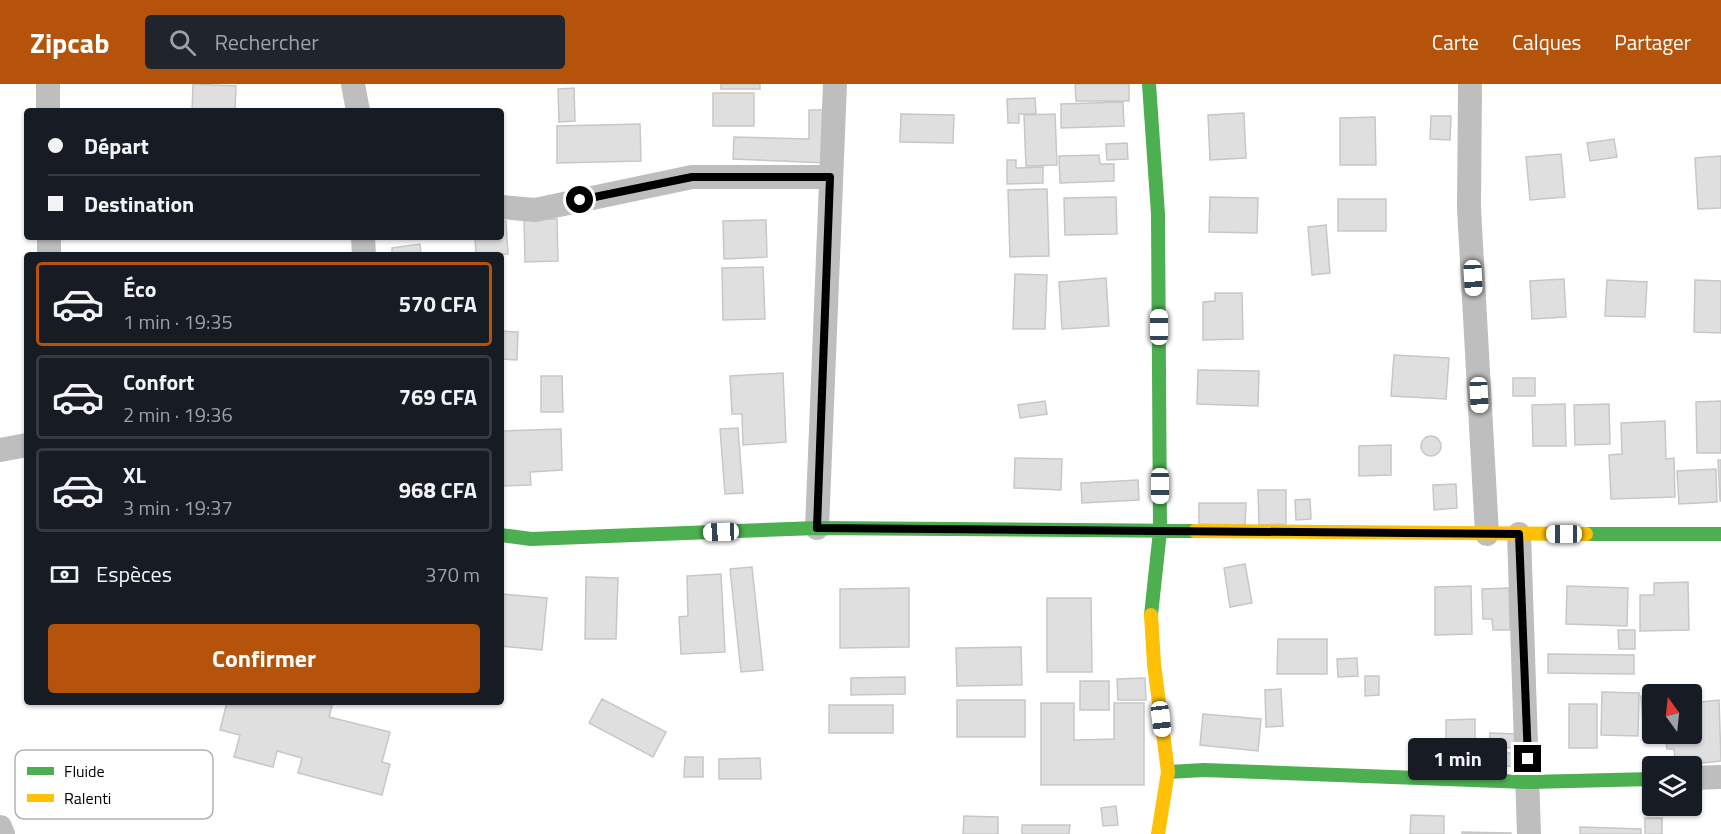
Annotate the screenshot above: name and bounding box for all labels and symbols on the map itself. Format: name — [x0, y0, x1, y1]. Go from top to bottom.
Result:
route start — [566, 186, 593, 213]
car — [1463, 260, 1483, 296]
car — [1150, 309, 1168, 345]
car — [1469, 377, 1489, 413]
car — [1151, 468, 1169, 504]
car — [703, 522, 739, 542]
car — [1546, 525, 1582, 543]
north arrow — [1642, 684, 1702, 744]
car — [1150, 700, 1172, 738]
callout: 1 min — [1408, 738, 1507, 780]
route end — [1514, 745, 1541, 772]
legend — [15, 750, 213, 819]
text: Fluide — [64, 759, 105, 783]
text: Ralenti — [64, 786, 111, 810]

